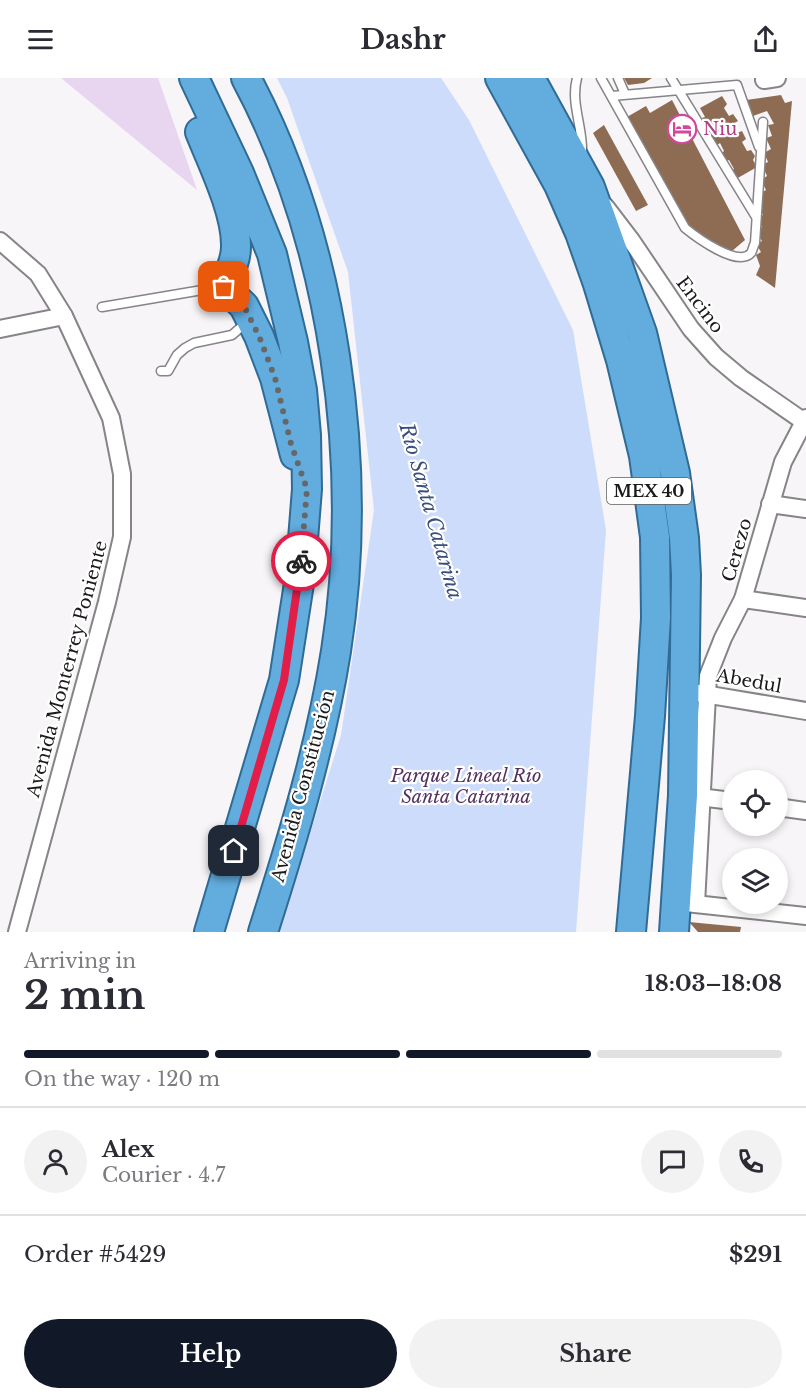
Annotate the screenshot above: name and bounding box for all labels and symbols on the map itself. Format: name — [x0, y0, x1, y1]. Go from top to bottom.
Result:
hotel icon: Niu — [666, 113, 698, 145]
place label: Niu — [703, 118, 737, 140]
pin — [198, 261, 249, 312]
street label: Encino — [672, 272, 728, 338]
water label: Río Santa Catarina — [394, 419, 468, 602]
road number: MEX 40 — [607, 478, 691, 504]
street label: Cerezo — [717, 516, 757, 584]
courier — [271, 531, 331, 591]
street label: Avenida Monterrey Poniente — [22, 538, 112, 801]
street label: Abedul — [714, 664, 784, 698]
street label: Avenida Constitución — [266, 688, 339, 885]
park label: Parque Lineal Río Santa Catarina — [390, 765, 541, 808]
pin — [208, 825, 259, 876]

